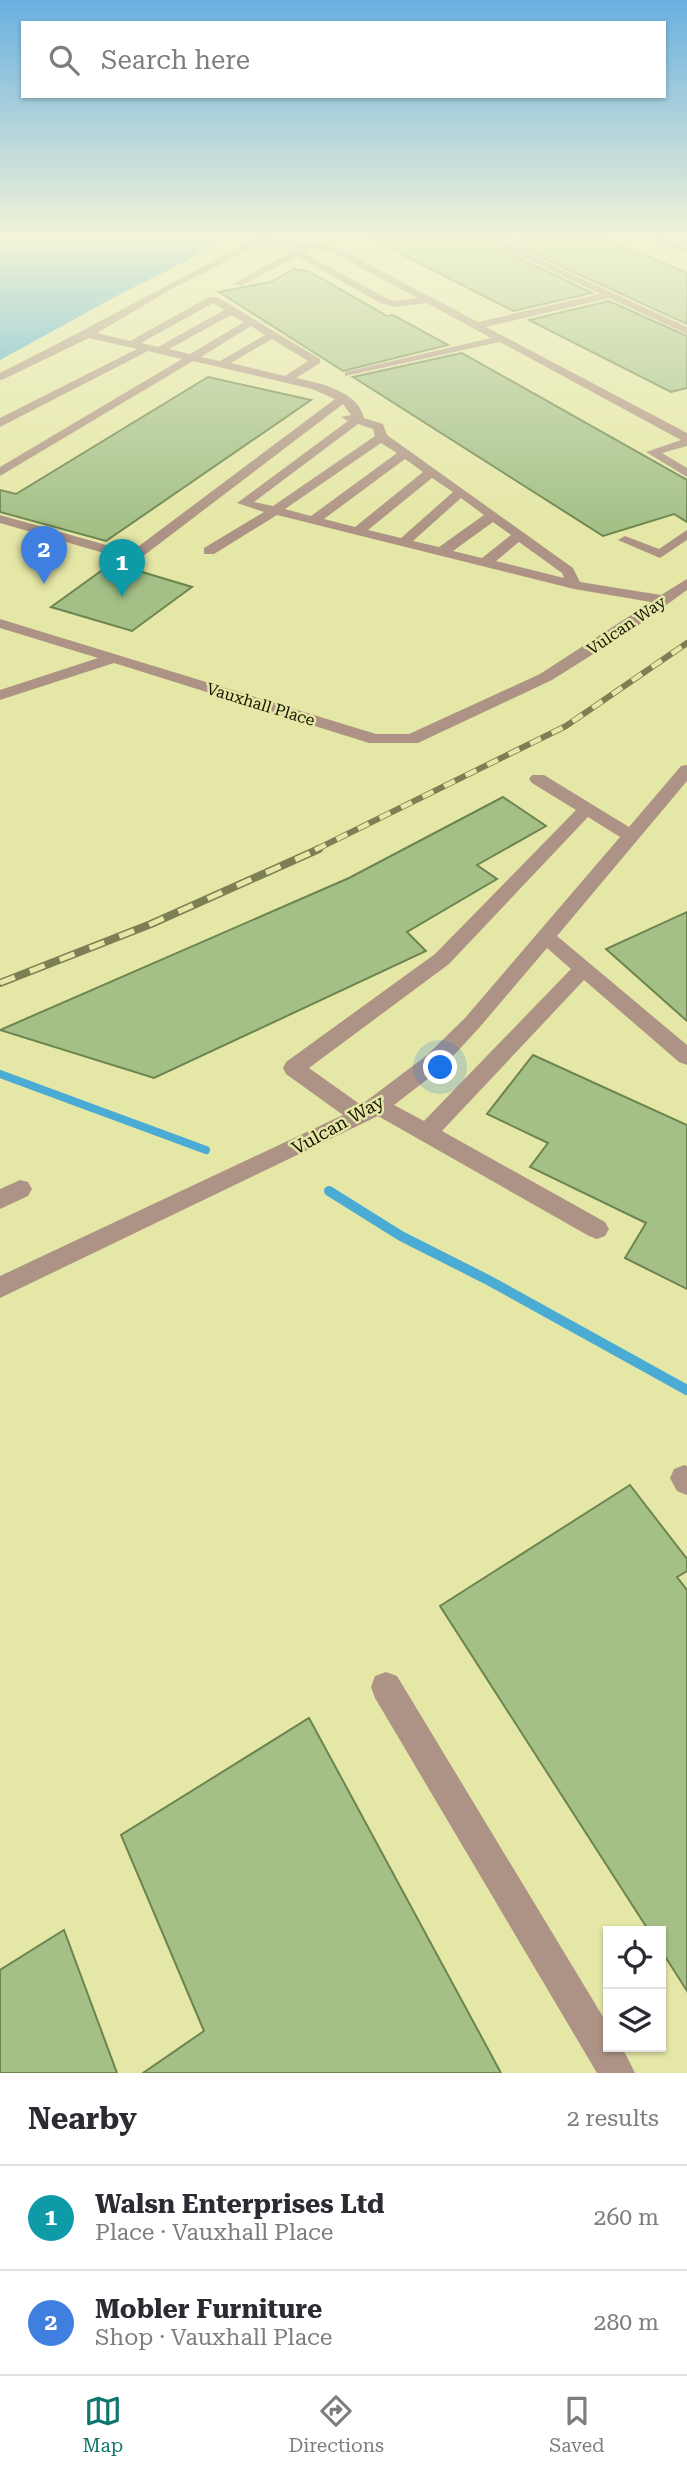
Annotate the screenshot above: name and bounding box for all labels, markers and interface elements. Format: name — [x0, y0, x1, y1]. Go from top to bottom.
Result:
search box — [21, 21, 666, 98]
icon: search — [45, 41, 83, 79]
text: Search here — [101, 45, 250, 75]
pin: 2 — [21, 526, 67, 584]
pin: 1 — [99, 539, 145, 597]
street label: Vulcan Way — [583, 592, 670, 659]
street label: Vauxhall Place — [204, 679, 318, 730]
your location — [423, 1050, 457, 1084]
street label: Vulcan Way — [288, 1090, 388, 1159]
map controls — [603, 1926, 666, 2052]
button: locate — [603, 1926, 666, 1989]
button: layers — [603, 1989, 666, 2052]
text: Nearby — [28, 2101, 137, 2136]
text: 2 results — [567, 2105, 659, 2132]
text: Walsn Enterprises Ltd — [95, 2189, 384, 2219]
text: 1 — [45, 2204, 57, 2231]
text: 260 m — [594, 2204, 659, 2231]
text: Place · Vauxhall Place — [95, 2219, 333, 2246]
text: Mobler Furniture — [95, 2294, 322, 2324]
text: 2 — [45, 2309, 57, 2336]
text: 280 m — [594, 2309, 659, 2336]
text: Shop · Vauxhall Place — [95, 2324, 332, 2351]
tab: Map — [83, 2392, 123, 2457]
tab: Directions — [288, 2392, 384, 2457]
tab: Saved — [549, 2392, 604, 2457]

